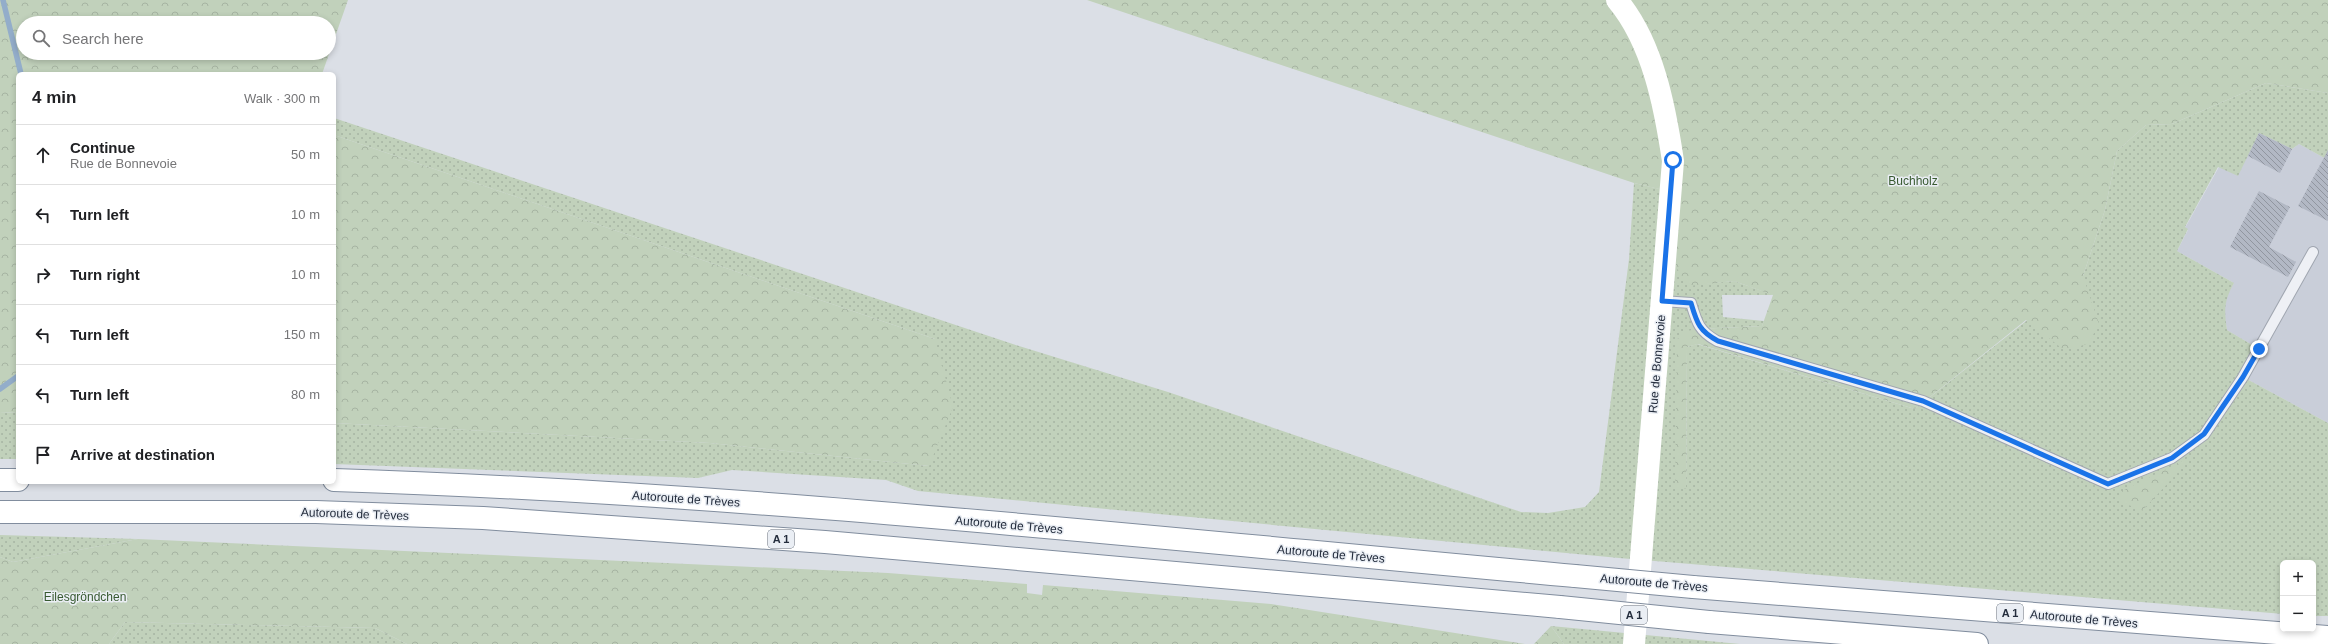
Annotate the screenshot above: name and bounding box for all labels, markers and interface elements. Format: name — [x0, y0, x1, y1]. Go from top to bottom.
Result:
search box — [16, 16, 336, 60]
icon: search — [30, 27, 52, 49]
text: Search here — [62, 30, 144, 47]
text: 4 min — [32, 88, 76, 107]
text: Walk · 300 m — [244, 91, 320, 106]
text: Continue — [70, 139, 135, 156]
icon: ahead — [32, 144, 54, 166]
text: 50 m — [291, 147, 320, 162]
route start — [1664, 151, 1682, 169]
text: Rue de Bonnevoie — [70, 156, 177, 171]
park label: Buchholz — [1888, 174, 1938, 188]
icon: left — [32, 204, 54, 226]
text: Turn left — [70, 206, 129, 223]
text: 10 m — [291, 207, 320, 222]
icon: right — [32, 264, 54, 286]
text: Turn right — [70, 266, 140, 283]
text: 10 m — [291, 267, 320, 282]
street label: Rue de Bonnevoie — [1646, 314, 1668, 414]
icon: left — [32, 324, 54, 346]
text: Turn left — [70, 326, 129, 343]
text: 150 m — [284, 327, 320, 342]
route end — [2250, 340, 2268, 358]
icon: left — [32, 384, 54, 406]
text: Turn left — [70, 386, 129, 403]
text: 80 m — [291, 387, 320, 402]
icon: arrive — [32, 444, 54, 466]
text: Arrive at destination — [70, 446, 215, 463]
street label: Autoroute de Trèves — [632, 488, 740, 510]
street label: Autoroute de Trèves — [301, 505, 409, 523]
street label: Autoroute de Trèves — [955, 513, 1063, 537]
road number: A 1 — [768, 530, 794, 548]
street label: Autoroute de Trèves — [1277, 542, 1385, 566]
map controls — [2280, 560, 2316, 632]
button: + — [2280, 560, 2316, 596]
street label: Autoroute de Trèves — [1600, 571, 1708, 595]
park label: Eilesgröndchen — [44, 590, 126, 604]
button: − — [2280, 596, 2316, 632]
road number: A 1 — [1997, 604, 2023, 622]
road number: A 1 — [1621, 606, 1647, 624]
street label: Autoroute de Trèves — [2030, 607, 2138, 631]

